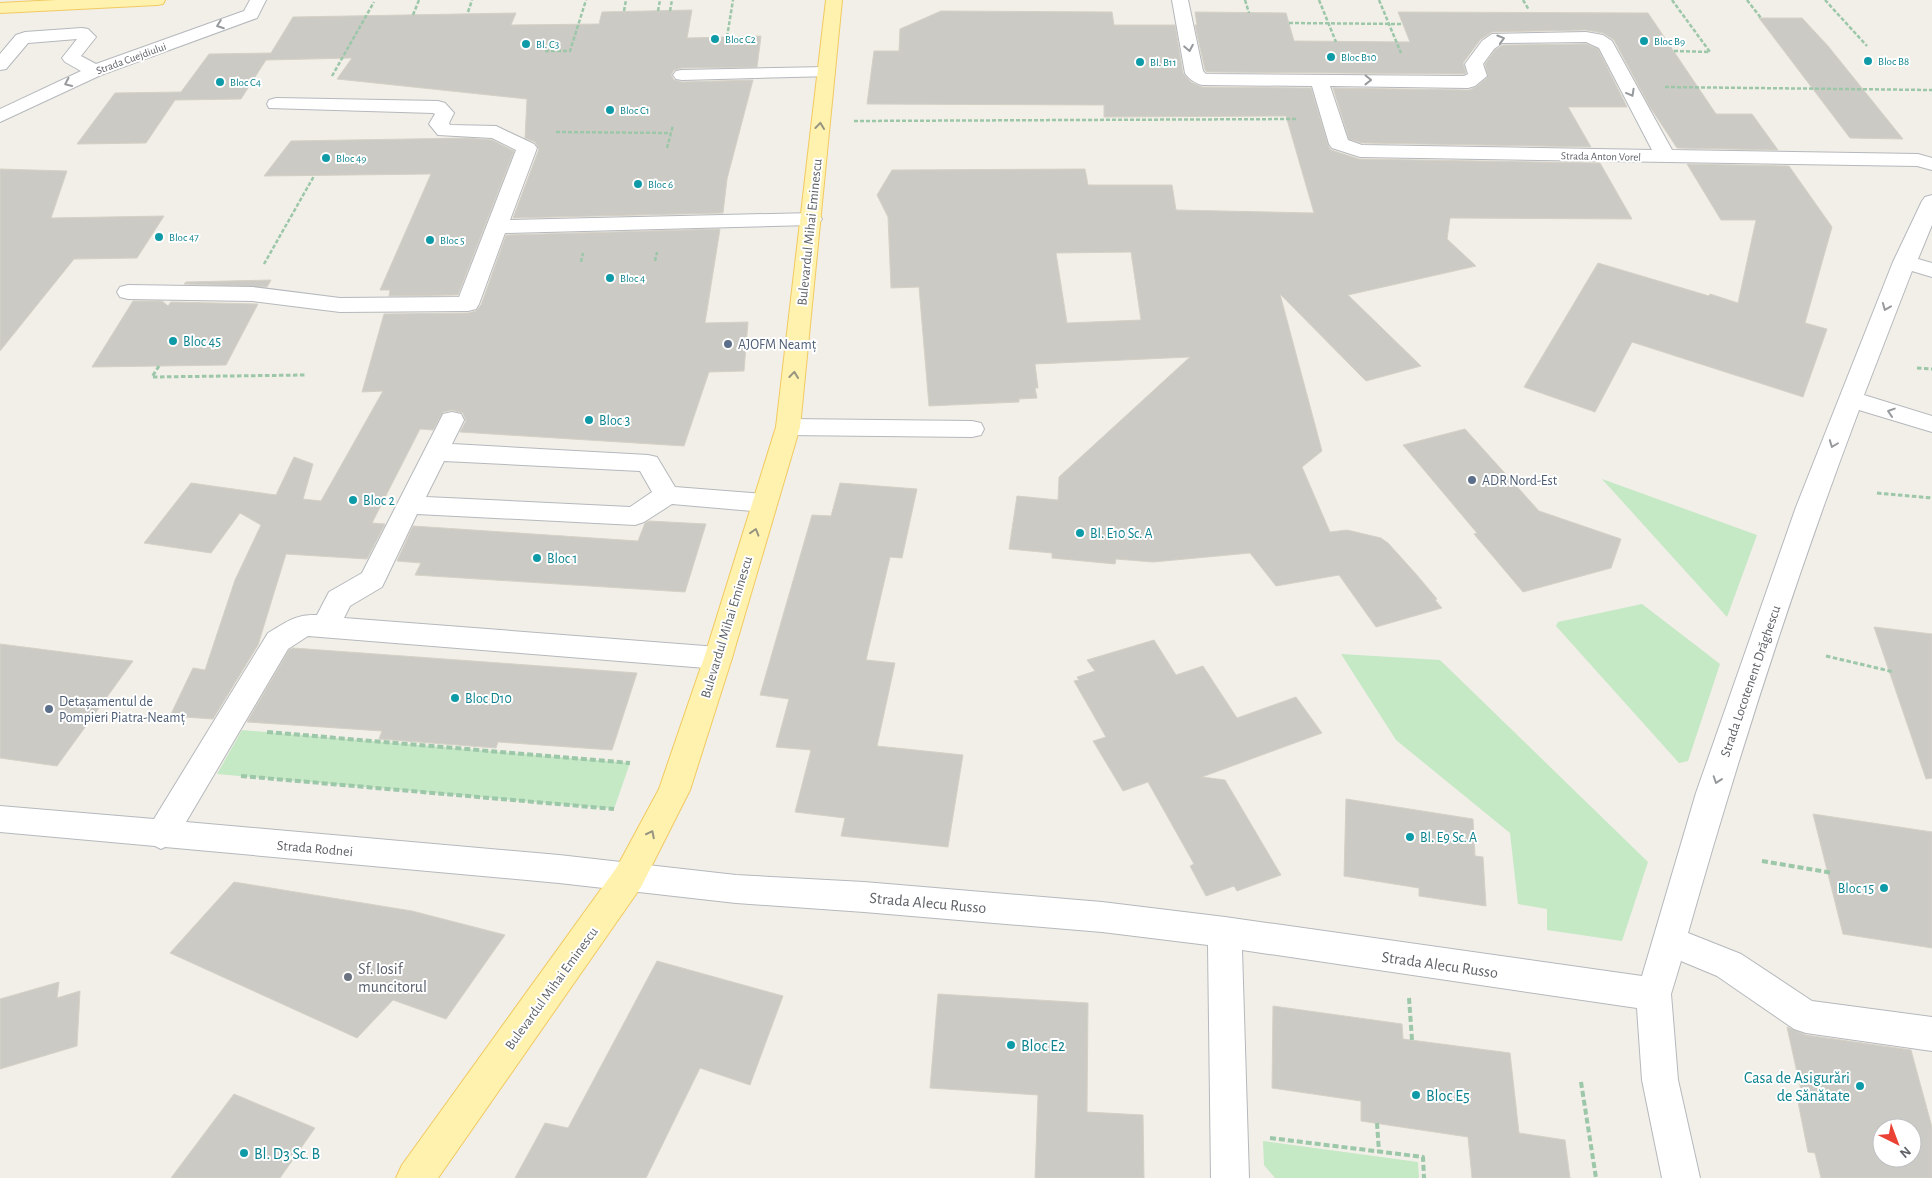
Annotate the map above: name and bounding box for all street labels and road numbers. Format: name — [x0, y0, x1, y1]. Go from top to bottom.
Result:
street label: Strada Cuejdiului — [95, 41, 168, 76]
street label: Strada Anton Vorel — [1561, 150, 1641, 163]
street label: Bulevardul Mihai Eminescu — [795, 158, 825, 306]
street label: Bulevardul Mihai Eminescu — [699, 555, 755, 700]
street label: Strada Locotenent Drăghescu — [1718, 604, 1783, 759]
street label: Strada Rodnei — [276, 839, 354, 859]
street label: Strada Alecu Russo — [869, 890, 987, 916]
street label: Bulevardul Mihai Eminescu — [503, 925, 601, 1052]
street label: Strada Alecu Russo — [1381, 949, 1499, 981]

